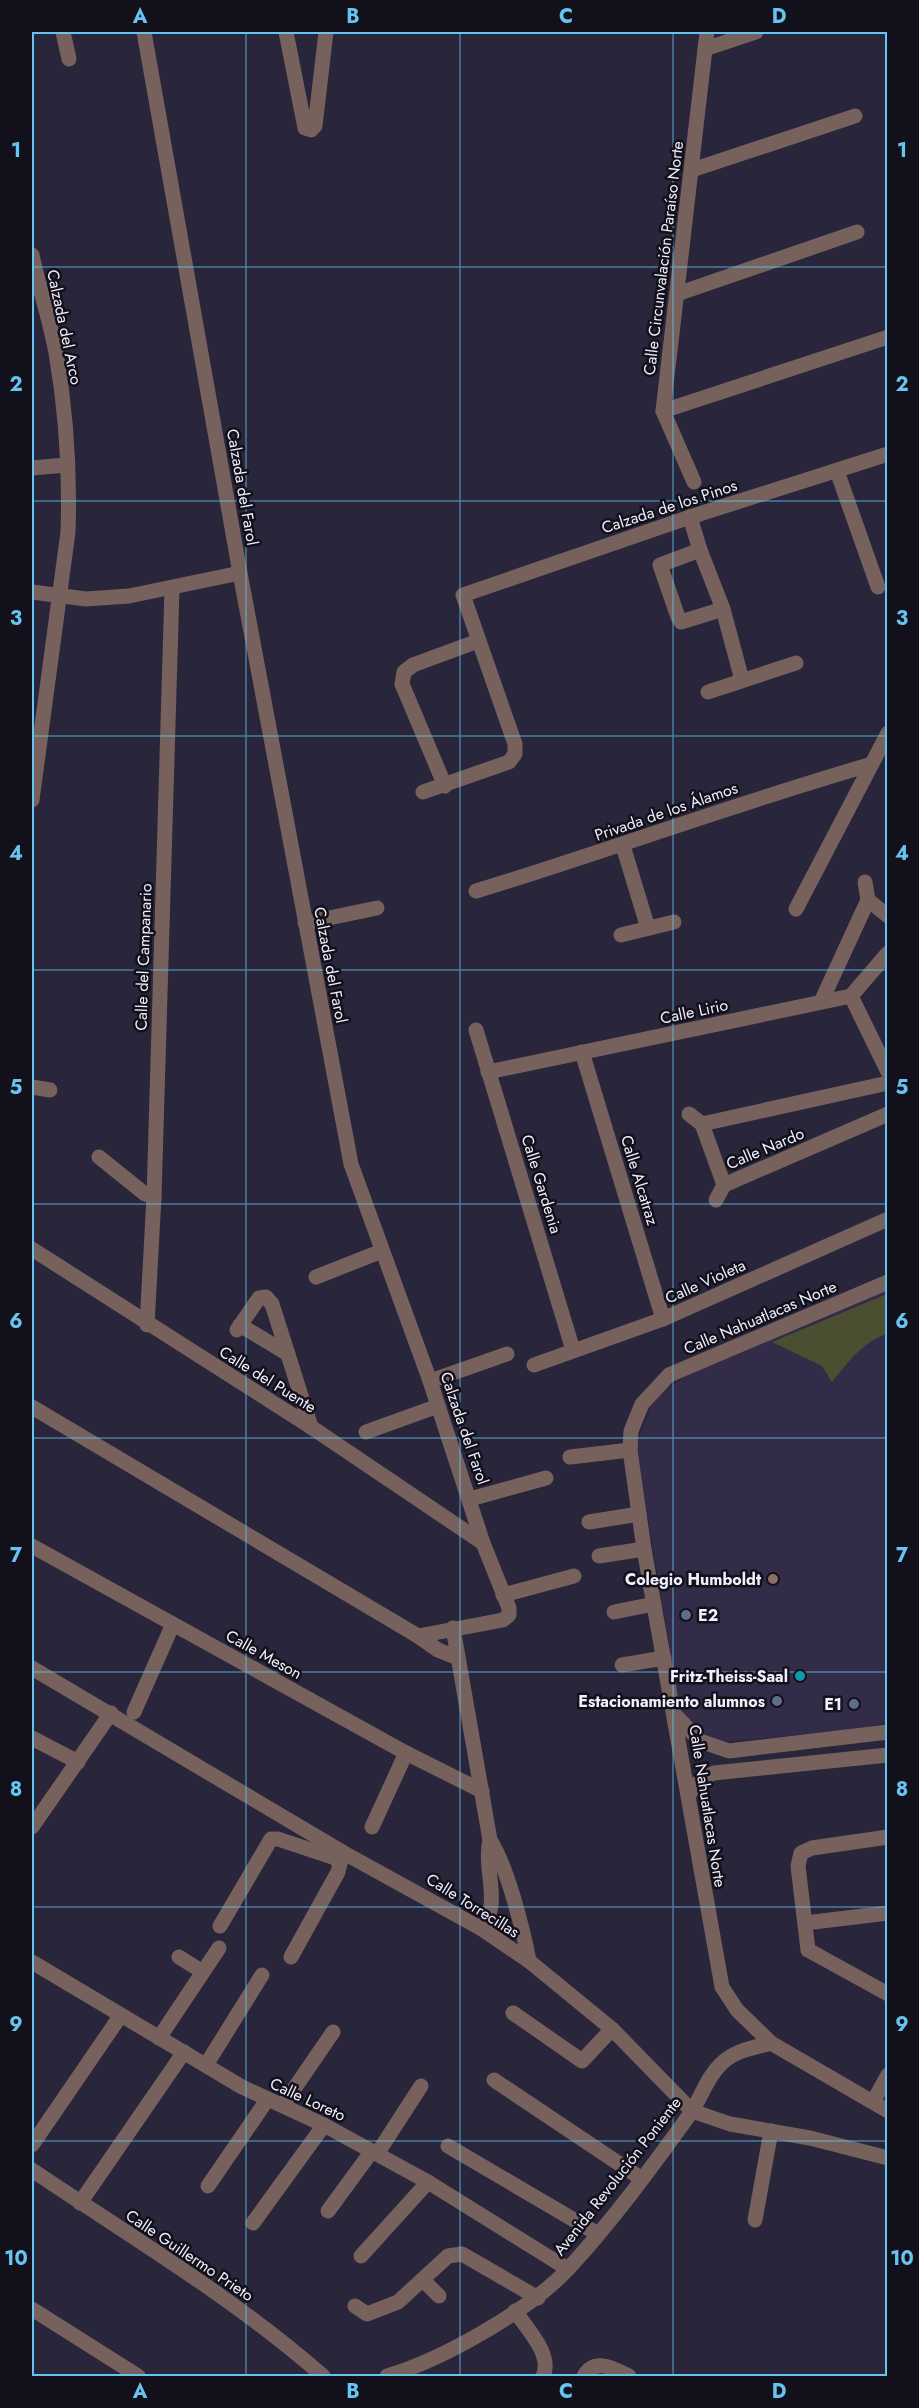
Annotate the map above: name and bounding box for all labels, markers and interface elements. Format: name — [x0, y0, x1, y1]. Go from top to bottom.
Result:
text: A — [132, 2, 148, 31]
text: B — [346, 2, 360, 31]
text: C — [559, 2, 573, 31]
text: D — [772, 2, 786, 31]
text: 1 — [11, 136, 21, 165]
text: 1 — [897, 136, 907, 165]
street label: Calle Circunvalación Paraíso Norte — [638, 140, 689, 376]
street label: Calzada del Arco — [41, 267, 88, 387]
text: 2 — [9, 370, 23, 399]
text: 2 — [895, 370, 909, 399]
street label: Calzada del Farol — [221, 427, 264, 547]
street label: Calzada de los Pinos — [598, 474, 740, 539]
text: 3 — [10, 604, 22, 633]
text: 3 — [896, 604, 908, 633]
street label: Privada de los Álamos — [592, 776, 741, 847]
text: 4 — [9, 839, 23, 868]
text: 4 — [895, 839, 909, 868]
street label: Calle del Campanario — [129, 883, 158, 1031]
street label: Calzada del Farol — [308, 905, 353, 1025]
street label: Calle Lirio — [658, 993, 730, 1030]
text: 5 — [10, 1073, 23, 1102]
text: 5 — [896, 1073, 909, 1102]
street label: Calle Nardo — [723, 1122, 808, 1175]
street label: Calle Gardenia — [516, 1132, 567, 1236]
street label: Calle Alcatraz — [615, 1132, 664, 1229]
street label: Calle Violeta — [661, 1253, 749, 1309]
street label: Calle Nahuatlacas Norte — [680, 1275, 840, 1360]
text: 6 — [9, 1307, 23, 1336]
text: 6 — [895, 1307, 909, 1336]
street label: Calle del Puente — [215, 1340, 321, 1418]
street label: Calzada del Farol — [434, 1369, 495, 1488]
text: 7 — [10, 1541, 23, 1570]
text: 7 — [896, 1541, 909, 1570]
place label: Colegio Humboldt — [625, 1568, 762, 1591]
marker: Colegio Humboldt — [766, 1572, 780, 1586]
place label: E2 — [698, 1604, 718, 1627]
marker: E2 — [679, 1608, 693, 1622]
street label: Calle Meson — [222, 1624, 306, 1685]
place label: Fritz-Theiss-Saal — [670, 1665, 788, 1688]
marker: Fritz-Theiss-Saal — [793, 1669, 807, 1683]
place label: Estacionamiento alumnos — [578, 1690, 765, 1713]
place label: E1 — [824, 1693, 842, 1716]
marker: Estacionamiento alumnos — [770, 1694, 784, 1708]
marker: E1 — [847, 1697, 861, 1711]
street label: Calle Nahuatlacas Norte — [683, 1723, 732, 1889]
text: 8 — [10, 1775, 22, 1804]
text: 8 — [896, 1775, 908, 1804]
street label: Calle Torrecillas — [422, 1868, 524, 1943]
text: 9 — [9, 2010, 23, 2039]
text: 9 — [895, 2010, 909, 2039]
street label: Calle Loreto — [266, 2072, 350, 2127]
street label: Avenida Revolución Poniente — [548, 2092, 687, 2260]
street label: Calle Guillermo Prieto — [121, 2204, 259, 2307]
text: 10 — [4, 2244, 28, 2273]
text: 10 — [890, 2244, 914, 2273]
text: A — [132, 2377, 148, 2406]
text: B — [346, 2377, 360, 2406]
text: C — [559, 2377, 573, 2406]
text: D — [772, 2377, 786, 2406]

